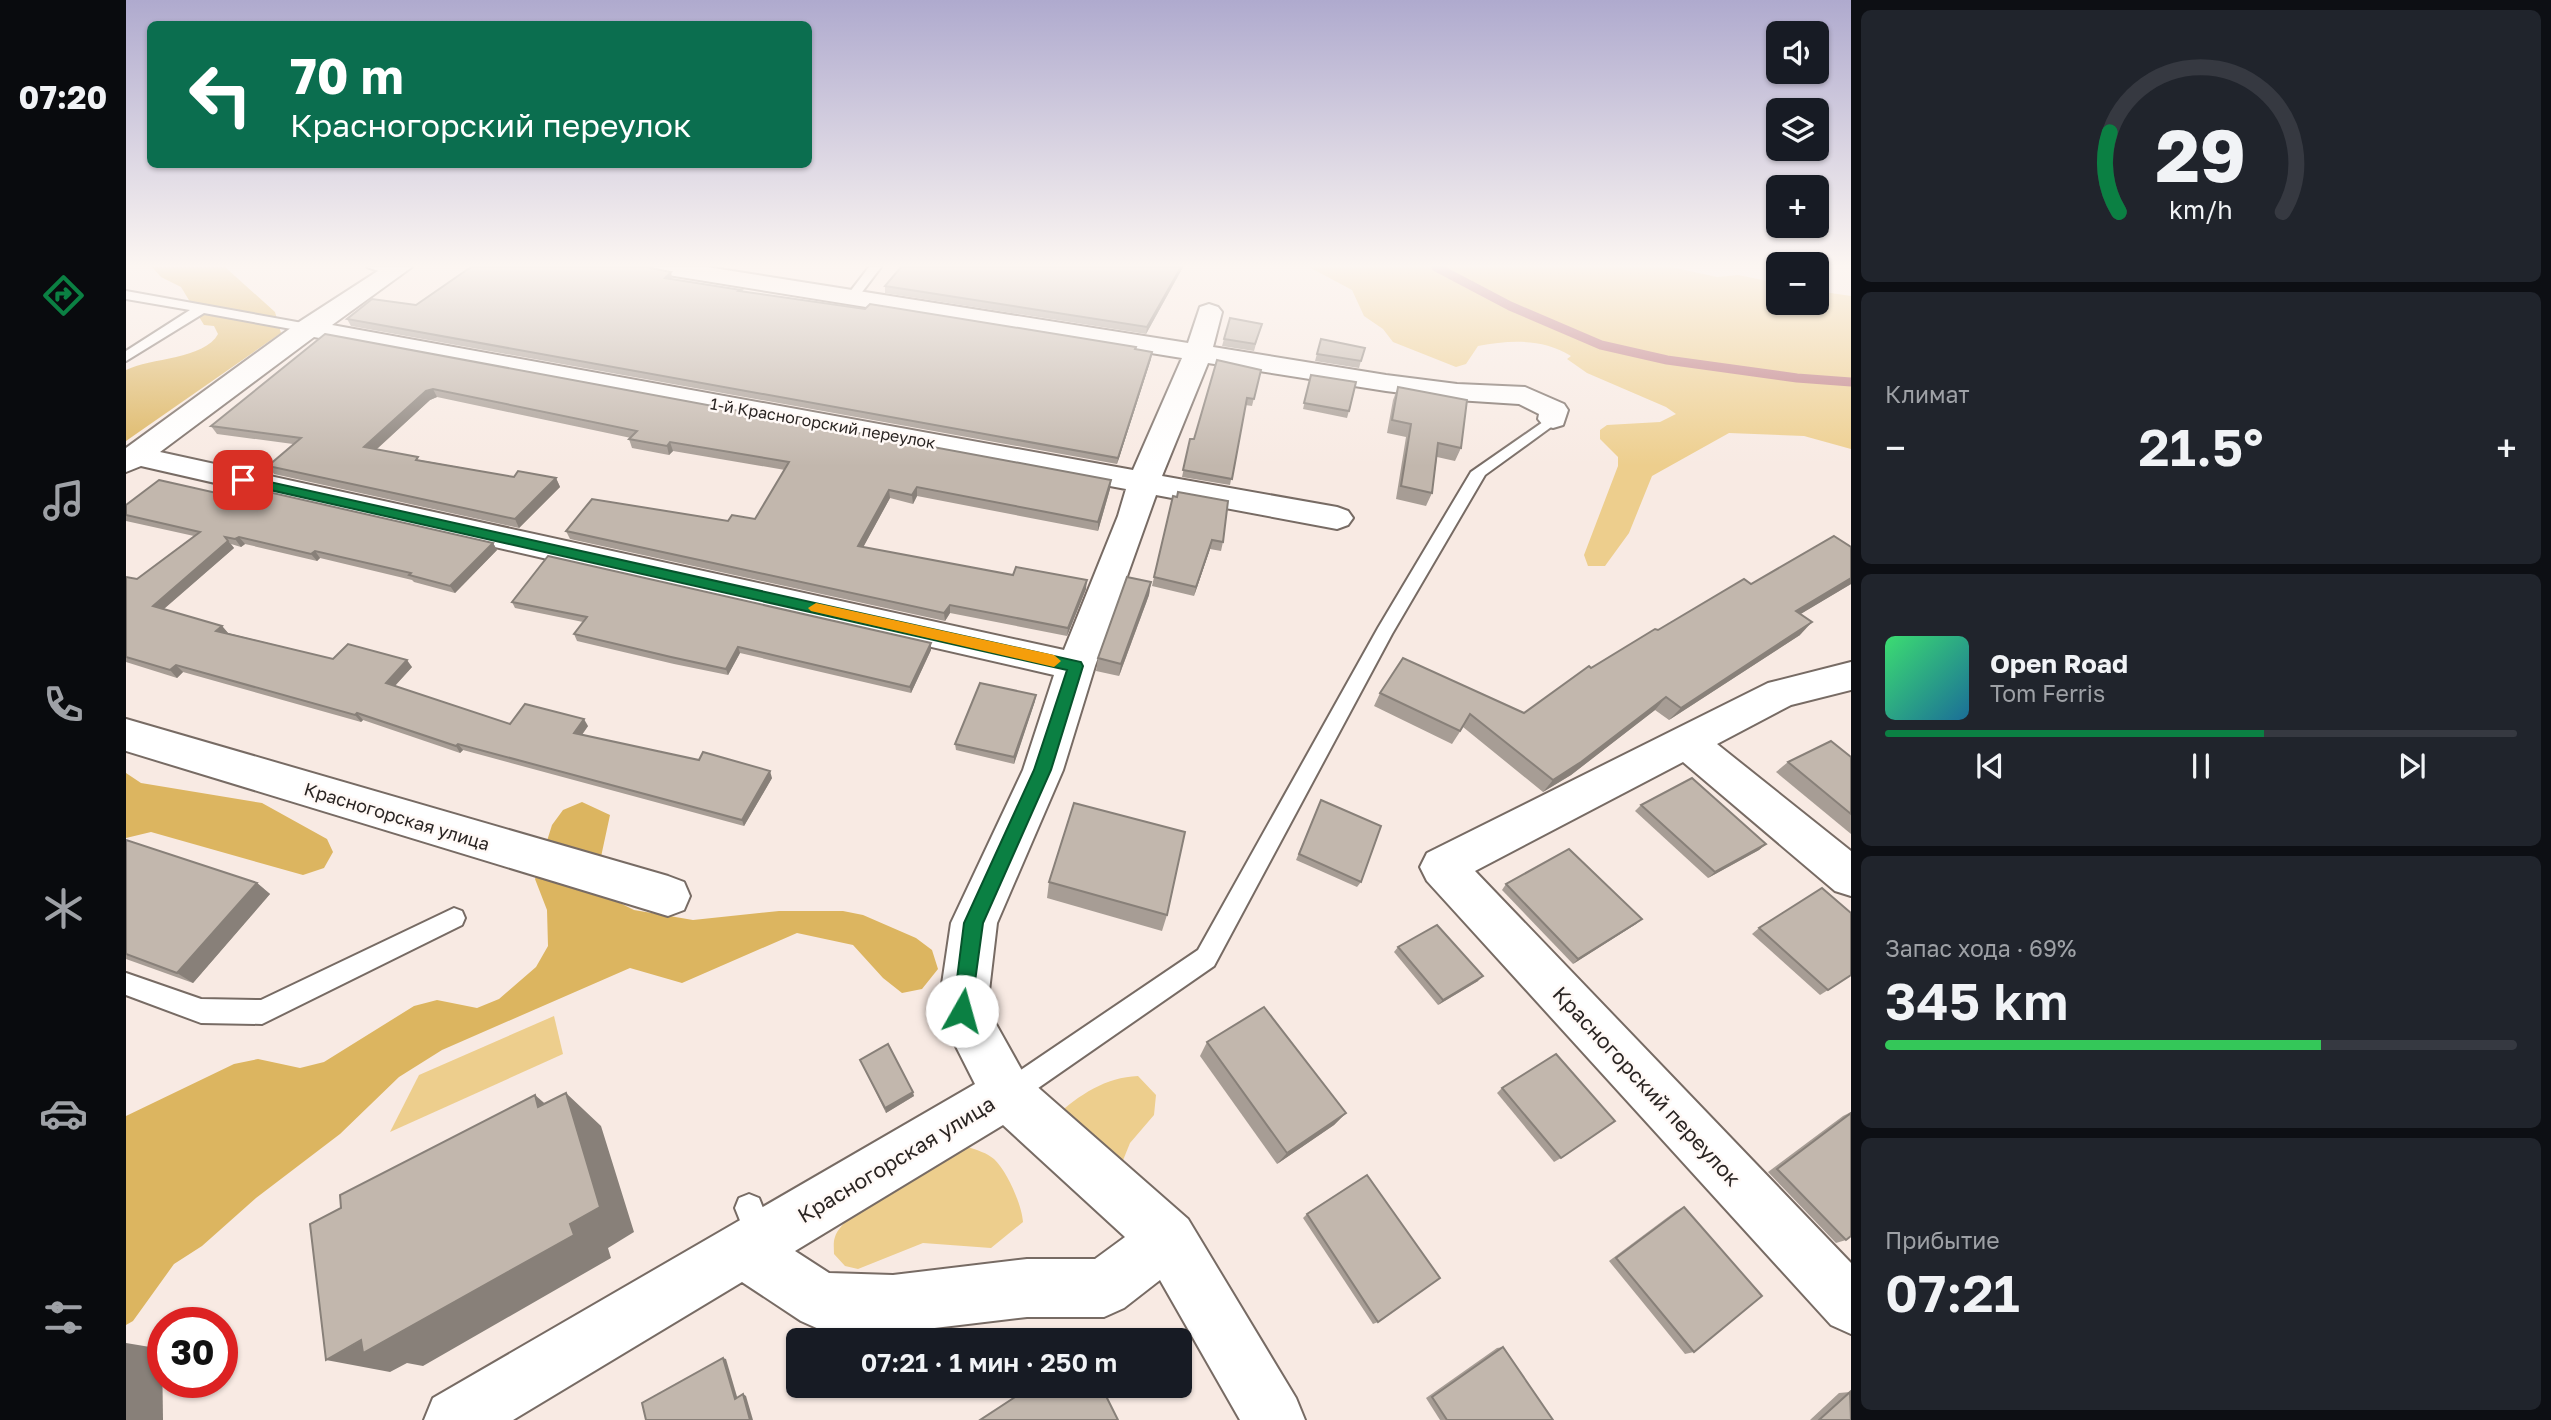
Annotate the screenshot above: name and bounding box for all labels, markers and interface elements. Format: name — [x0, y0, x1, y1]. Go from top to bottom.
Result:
map controls — [1766, 21, 1829, 315]
button: sound — [1766, 21, 1829, 84]
text: 70 m — [290, 46, 404, 105]
icon: left — [175, 49, 266, 140]
text: 07:20 — [19, 78, 107, 116]
button: layers — [1766, 98, 1829, 161]
text: Красногорский переулок — [290, 106, 691, 144]
text: 29 — [2156, 111, 2246, 198]
button: + — [1766, 175, 1829, 238]
text: km/h — [2169, 194, 2233, 225]
button: − — [1766, 252, 1829, 315]
icon: directions — [39, 271, 88, 320]
text: Климат — [1885, 380, 1970, 408]
street label: 1-й Красногорский переулок — [709, 393, 937, 453]
text: 21.5° — [2139, 415, 2263, 477]
text: − — [1885, 425, 1906, 470]
text: + — [2496, 425, 2517, 470]
pin — [213, 450, 273, 510]
icon: arrive — [224, 461, 262, 499]
icon: music — [39, 476, 88, 525]
text: Open Road — [1990, 648, 2128, 679]
text: Tom Ferris — [1990, 679, 2105, 707]
icon: phone — [39, 680, 88, 729]
icon: previous — [1971, 747, 2009, 785]
icon: pause — [2182, 747, 2220, 785]
icon: next — [2393, 747, 2431, 785]
street label: Красногорская улица — [301, 777, 493, 855]
icon: climate — [39, 884, 88, 933]
text: Запас хода · 69% — [1885, 934, 2076, 962]
text: 345 km — [1885, 969, 2069, 1031]
position arrow — [925, 974, 999, 1048]
street label: Красногорский переулок — [1548, 981, 1746, 1191]
icon: car — [39, 1089, 88, 1138]
street label: Красногорская улица — [793, 1090, 999, 1228]
text: Прибытие — [1885, 1226, 2000, 1254]
text: 07:21 — [1885, 1261, 2020, 1323]
icon: filters — [39, 1293, 88, 1342]
speed limit sign: 30 — [147, 1307, 238, 1398]
text: 07:21 · 1 мин · 250 m — [861, 1347, 1117, 1378]

